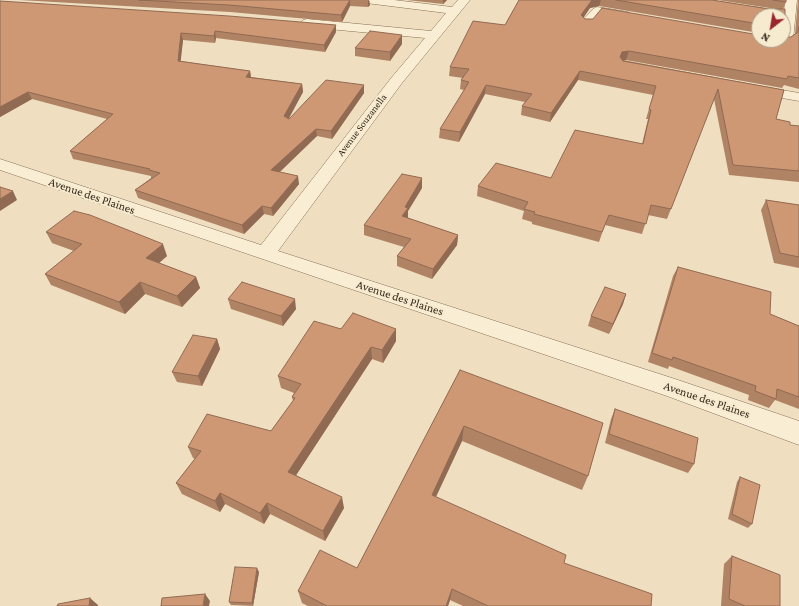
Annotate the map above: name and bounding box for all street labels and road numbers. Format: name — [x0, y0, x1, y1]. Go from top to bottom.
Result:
street label: Avenue Souzanella — [335, 92, 389, 158]
street label: Avenue des Plaines — [47, 174, 137, 218]
street label: Avenue des Plaines — [355, 277, 445, 319]
street label: Avenue des Plaines — [662, 378, 752, 422]

